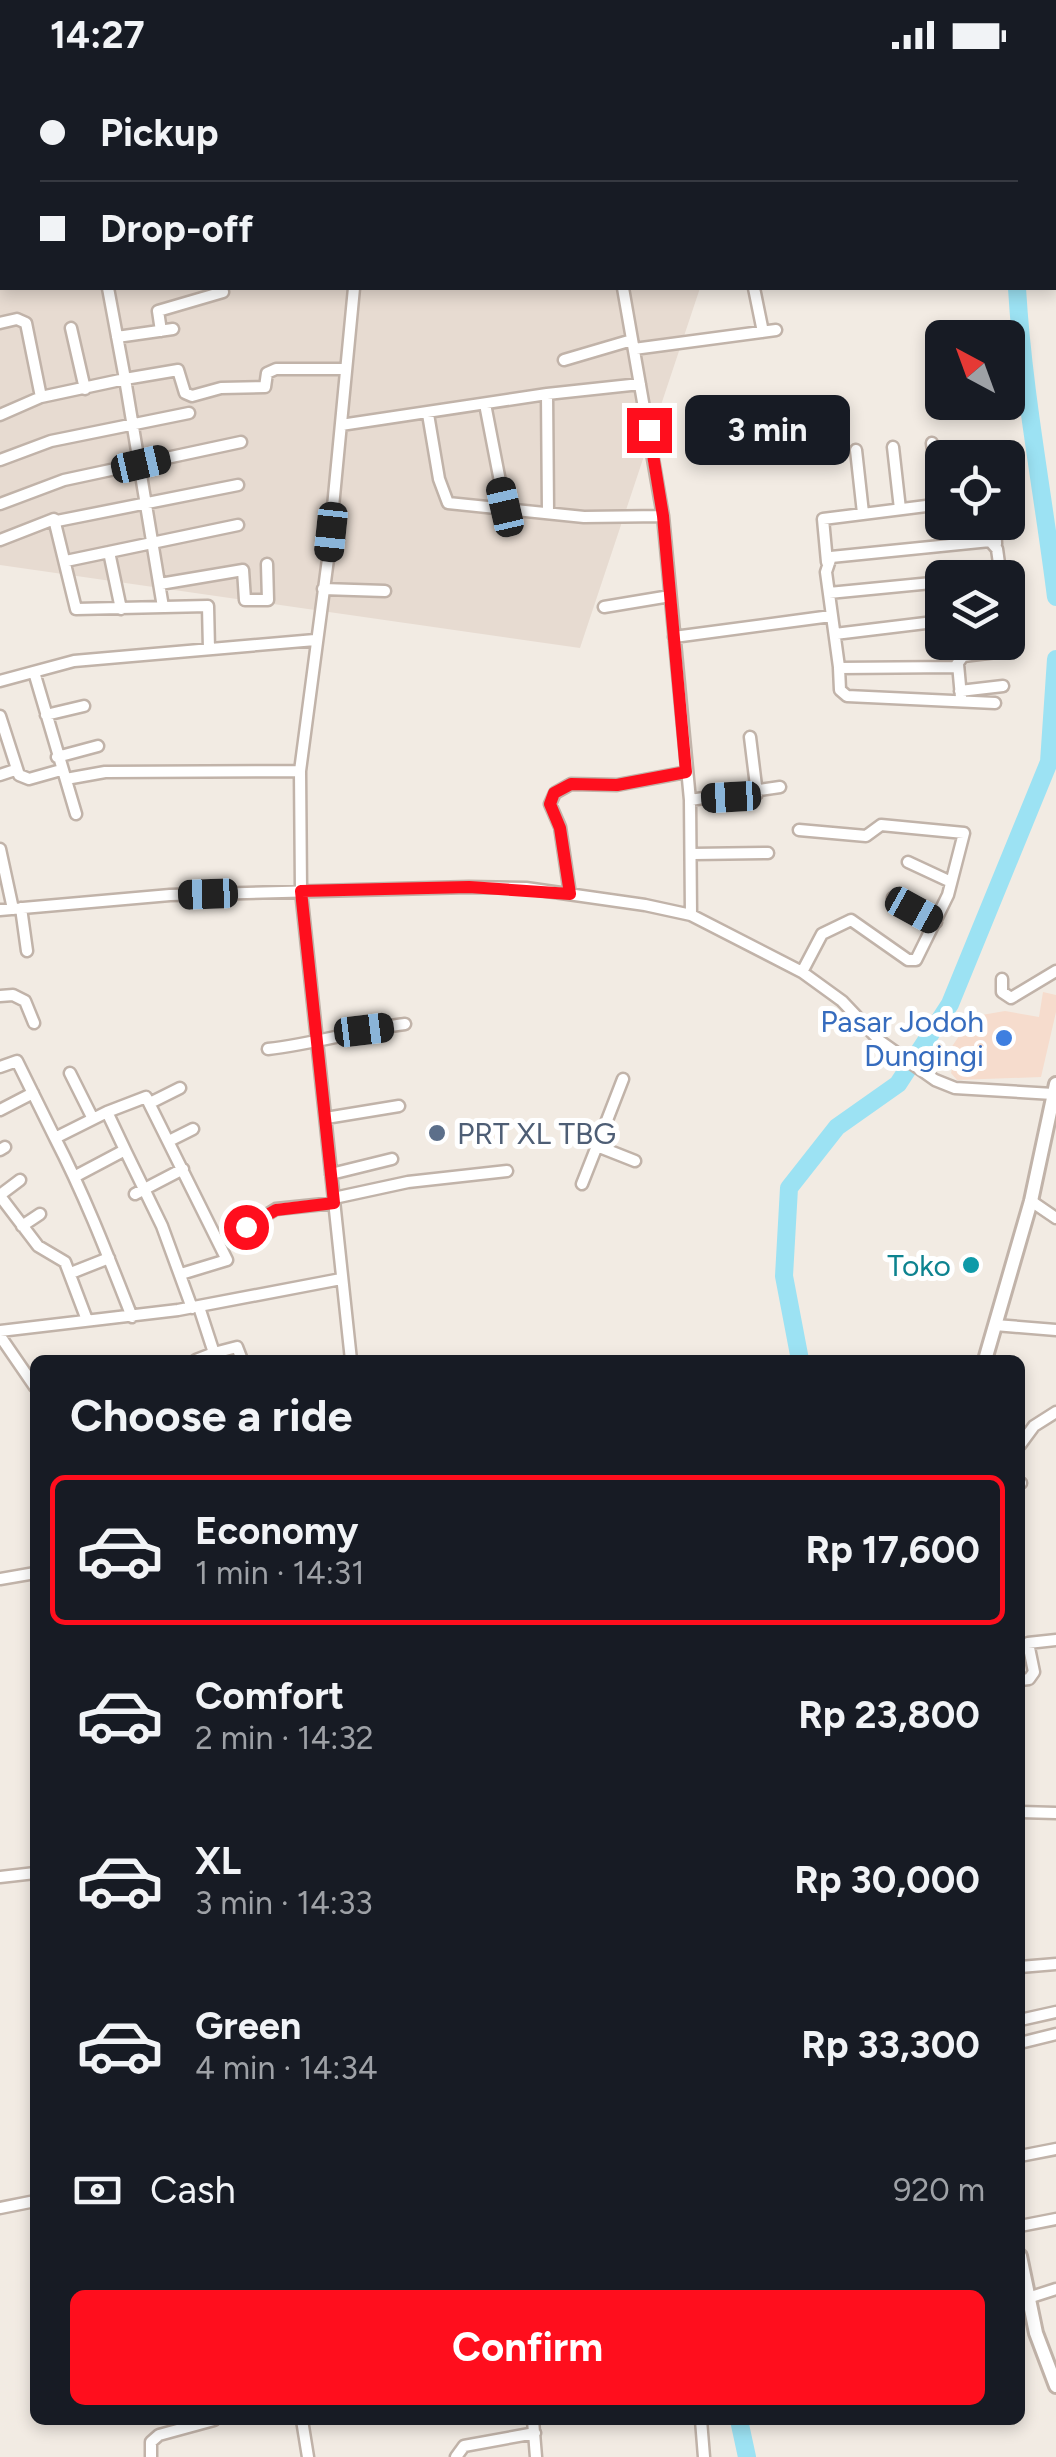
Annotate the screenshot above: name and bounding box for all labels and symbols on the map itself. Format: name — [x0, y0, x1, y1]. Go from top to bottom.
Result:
north arrow — [925, 320, 1025, 420]
callout: 3 min — [684, 395, 849, 465]
route end — [627, 408, 672, 453]
car — [108, 443, 174, 485]
car — [484, 474, 526, 540]
car — [313, 501, 349, 563]
car — [700, 780, 762, 814]
car — [177, 878, 239, 910]
car — [880, 882, 948, 938]
place label: Pasar Jodoh Dungingi — [820, 1003, 984, 1074]
car — [332, 1011, 396, 1049]
marker: Pasar Jodoh Dungingi — [993, 1027, 1015, 1049]
place label: PRT XL TBG — [457, 1115, 616, 1152]
marker: PRT XL TBG — [426, 1122, 448, 1144]
route start — [224, 1205, 269, 1250]
place label: Toko — [887, 1247, 951, 1284]
marker: Toko — [960, 1254, 982, 1276]

